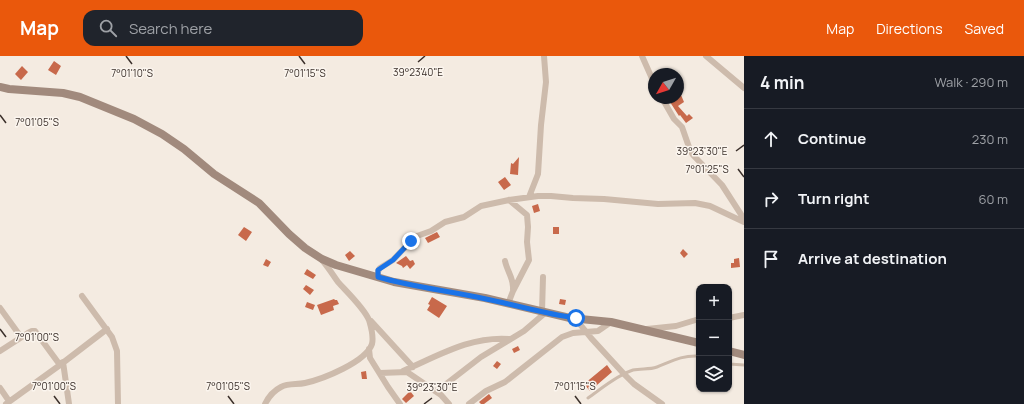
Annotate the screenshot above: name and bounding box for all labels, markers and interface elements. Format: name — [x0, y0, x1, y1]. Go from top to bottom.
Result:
search box — [83, 10, 363, 46]
text: Map — [20, 15, 59, 41]
icon: search — [97, 17, 119, 39]
text: Search here — [129, 18, 212, 39]
text: Map — [826, 19, 854, 38]
text: Directions — [876, 19, 943, 38]
text: Saved — [965, 19, 1004, 38]
text: 39°23'40"E — [393, 65, 443, 79]
text: 7°01'10"S — [111, 66, 153, 80]
text: 7°01'15"S — [284, 66, 326, 80]
north arrow — [648, 68, 684, 104]
text: 4 min — [760, 71, 804, 94]
text: Walk · 290 m — [935, 73, 1008, 91]
text: 7°01'05"S — [15, 115, 59, 129]
icon: ahead — [760, 128, 782, 150]
text: Continue — [798, 128, 866, 149]
text: 230 m — [972, 130, 1008, 148]
text: 39°23'30"E — [677, 144, 728, 158]
text: 7°01'25"S — [685, 162, 729, 176]
icon: right — [760, 188, 782, 210]
text: Turn right — [798, 188, 869, 209]
text: 60 m — [978, 190, 1008, 208]
route end — [402, 232, 420, 250]
icon: arrive — [760, 248, 782, 270]
text: Arrive at destination — [798, 248, 947, 269]
map controls — [696, 284, 732, 392]
button: + — [696, 284, 732, 320]
route start — [567, 309, 585, 327]
button: − — [696, 320, 732, 356]
text: 7°01'00"S — [15, 330, 59, 344]
button: layers — [696, 356, 732, 392]
text: 7°01'00"S — [32, 379, 76, 393]
text: 7°01'05"S — [206, 379, 250, 393]
text: 7°01'15"S — [554, 379, 596, 393]
text: 39°23'30"E — [407, 380, 458, 394]

